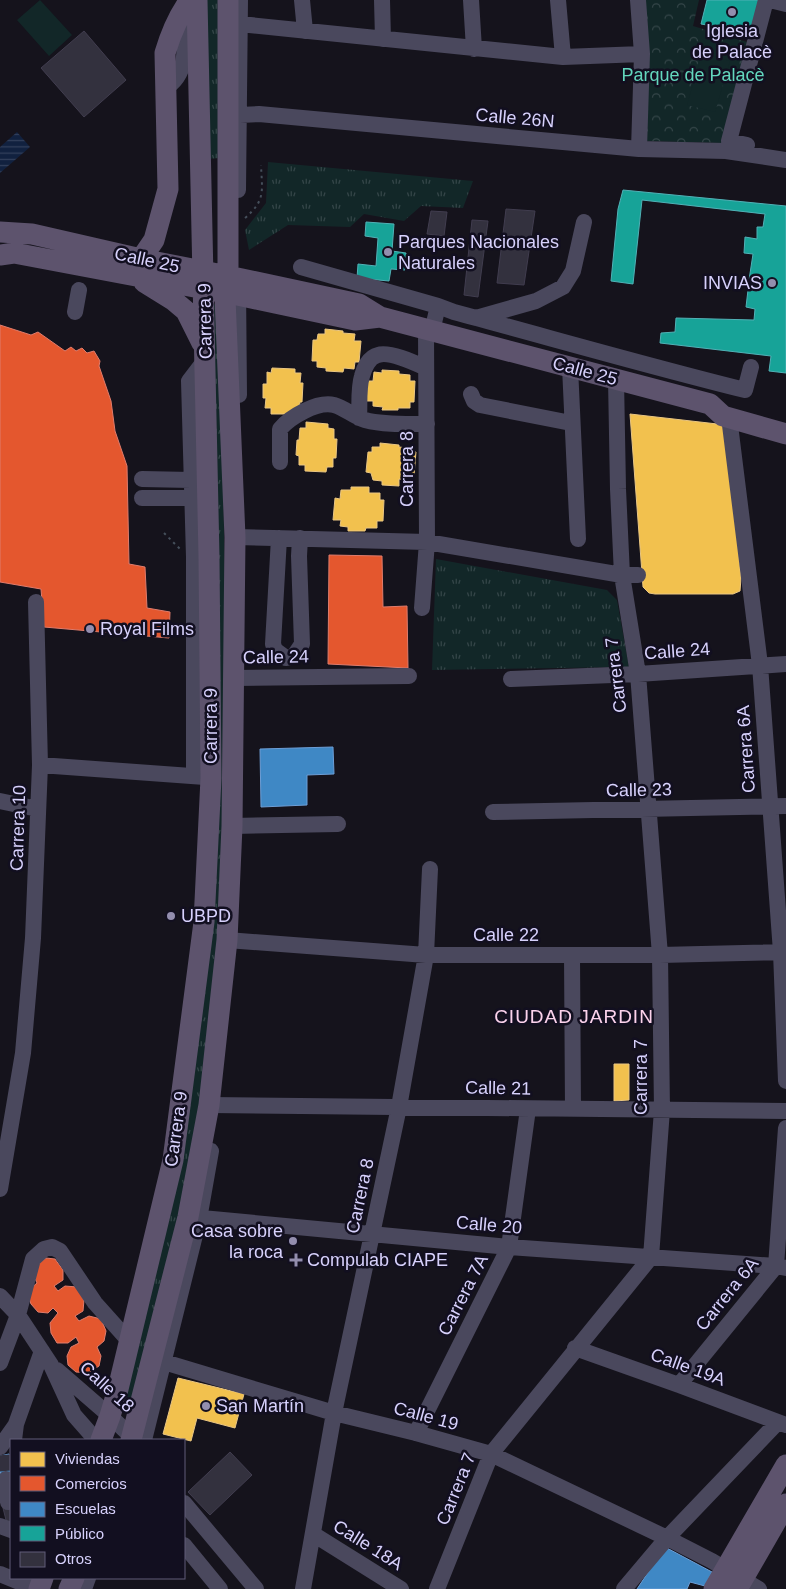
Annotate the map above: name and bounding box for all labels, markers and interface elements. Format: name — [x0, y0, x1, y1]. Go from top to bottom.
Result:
marker: Iglesia de Palacè — [726, 6, 738, 18]
place label: Iglesia de Palacè — [692, 21, 772, 62]
park label: Parque de Palacè — [621, 65, 765, 85]
street label: Calle 26N — [475, 105, 555, 131]
place label: Parques Nacionales Naturales — [398, 232, 559, 273]
street label: Calle 25 — [113, 243, 181, 277]
marker: Parques Nacionales Naturales — [382, 246, 394, 258]
place label: INVIAS — [703, 273, 762, 293]
marker: INVIAS — [766, 277, 778, 289]
street label: Carrera 9 — [194, 283, 216, 359]
street label: Calle 25 — [551, 353, 619, 389]
street label: Carrera 8 — [397, 431, 417, 507]
place label: Royal Films — [100, 619, 194, 639]
marker: Royal Films — [84, 623, 96, 635]
street label: Carrera 7 — [601, 636, 631, 714]
street label: Calle 24 — [643, 639, 711, 663]
street label: Calle 24 — [243, 646, 309, 668]
street label: Carrera 9 — [201, 688, 221, 764]
street label: Carrera 6A — [733, 704, 759, 794]
street label: Calle 23 — [606, 779, 672, 801]
street label: Carrera 10 — [7, 785, 29, 871]
place label: UBPD — [181, 906, 231, 926]
marker: UBPD — [165, 910, 177, 922]
street label: Calle 22 — [473, 925, 539, 945]
district label: CIUDAD JARDIN — [494, 1006, 654, 1027]
street label: Carrera 7 — [631, 1039, 651, 1115]
street label: Calle 21 — [465, 1077, 531, 1099]
street label: Carrera 9 — [161, 1090, 191, 1168]
street label: Carrera 8 — [342, 1157, 378, 1235]
street label: Calle 20 — [455, 1212, 523, 1238]
place label: Casa sobre la roca — [191, 1221, 284, 1262]
marker: Casa sobre la roca — [287, 1235, 299, 1247]
place label: Compulab CIAPE — [307, 1250, 448, 1270]
street label: Carrera 7A — [434, 1251, 492, 1339]
marker: Compulab CIAPE — [289, 1253, 303, 1267]
street label: Carrera 6A — [692, 1254, 762, 1334]
street label: Calle 19A — [648, 1344, 728, 1390]
street label: Calle 18 — [76, 1357, 138, 1417]
place label: San Martín — [216, 1396, 304, 1416]
street label: Calle 19 — [392, 1398, 460, 1434]
marker: San Martín — [200, 1400, 212, 1412]
legend — [10, 1439, 185, 1579]
text: Viviendas — [55, 1450, 120, 1467]
street label: Carrera 7 — [432, 1450, 480, 1528]
text: Comercios — [55, 1475, 127, 1492]
text: Escuelas — [55, 1500, 116, 1517]
street label: Calle 18A — [330, 1516, 406, 1574]
text: Público — [55, 1525, 104, 1542]
text: Otros — [55, 1550, 92, 1567]

